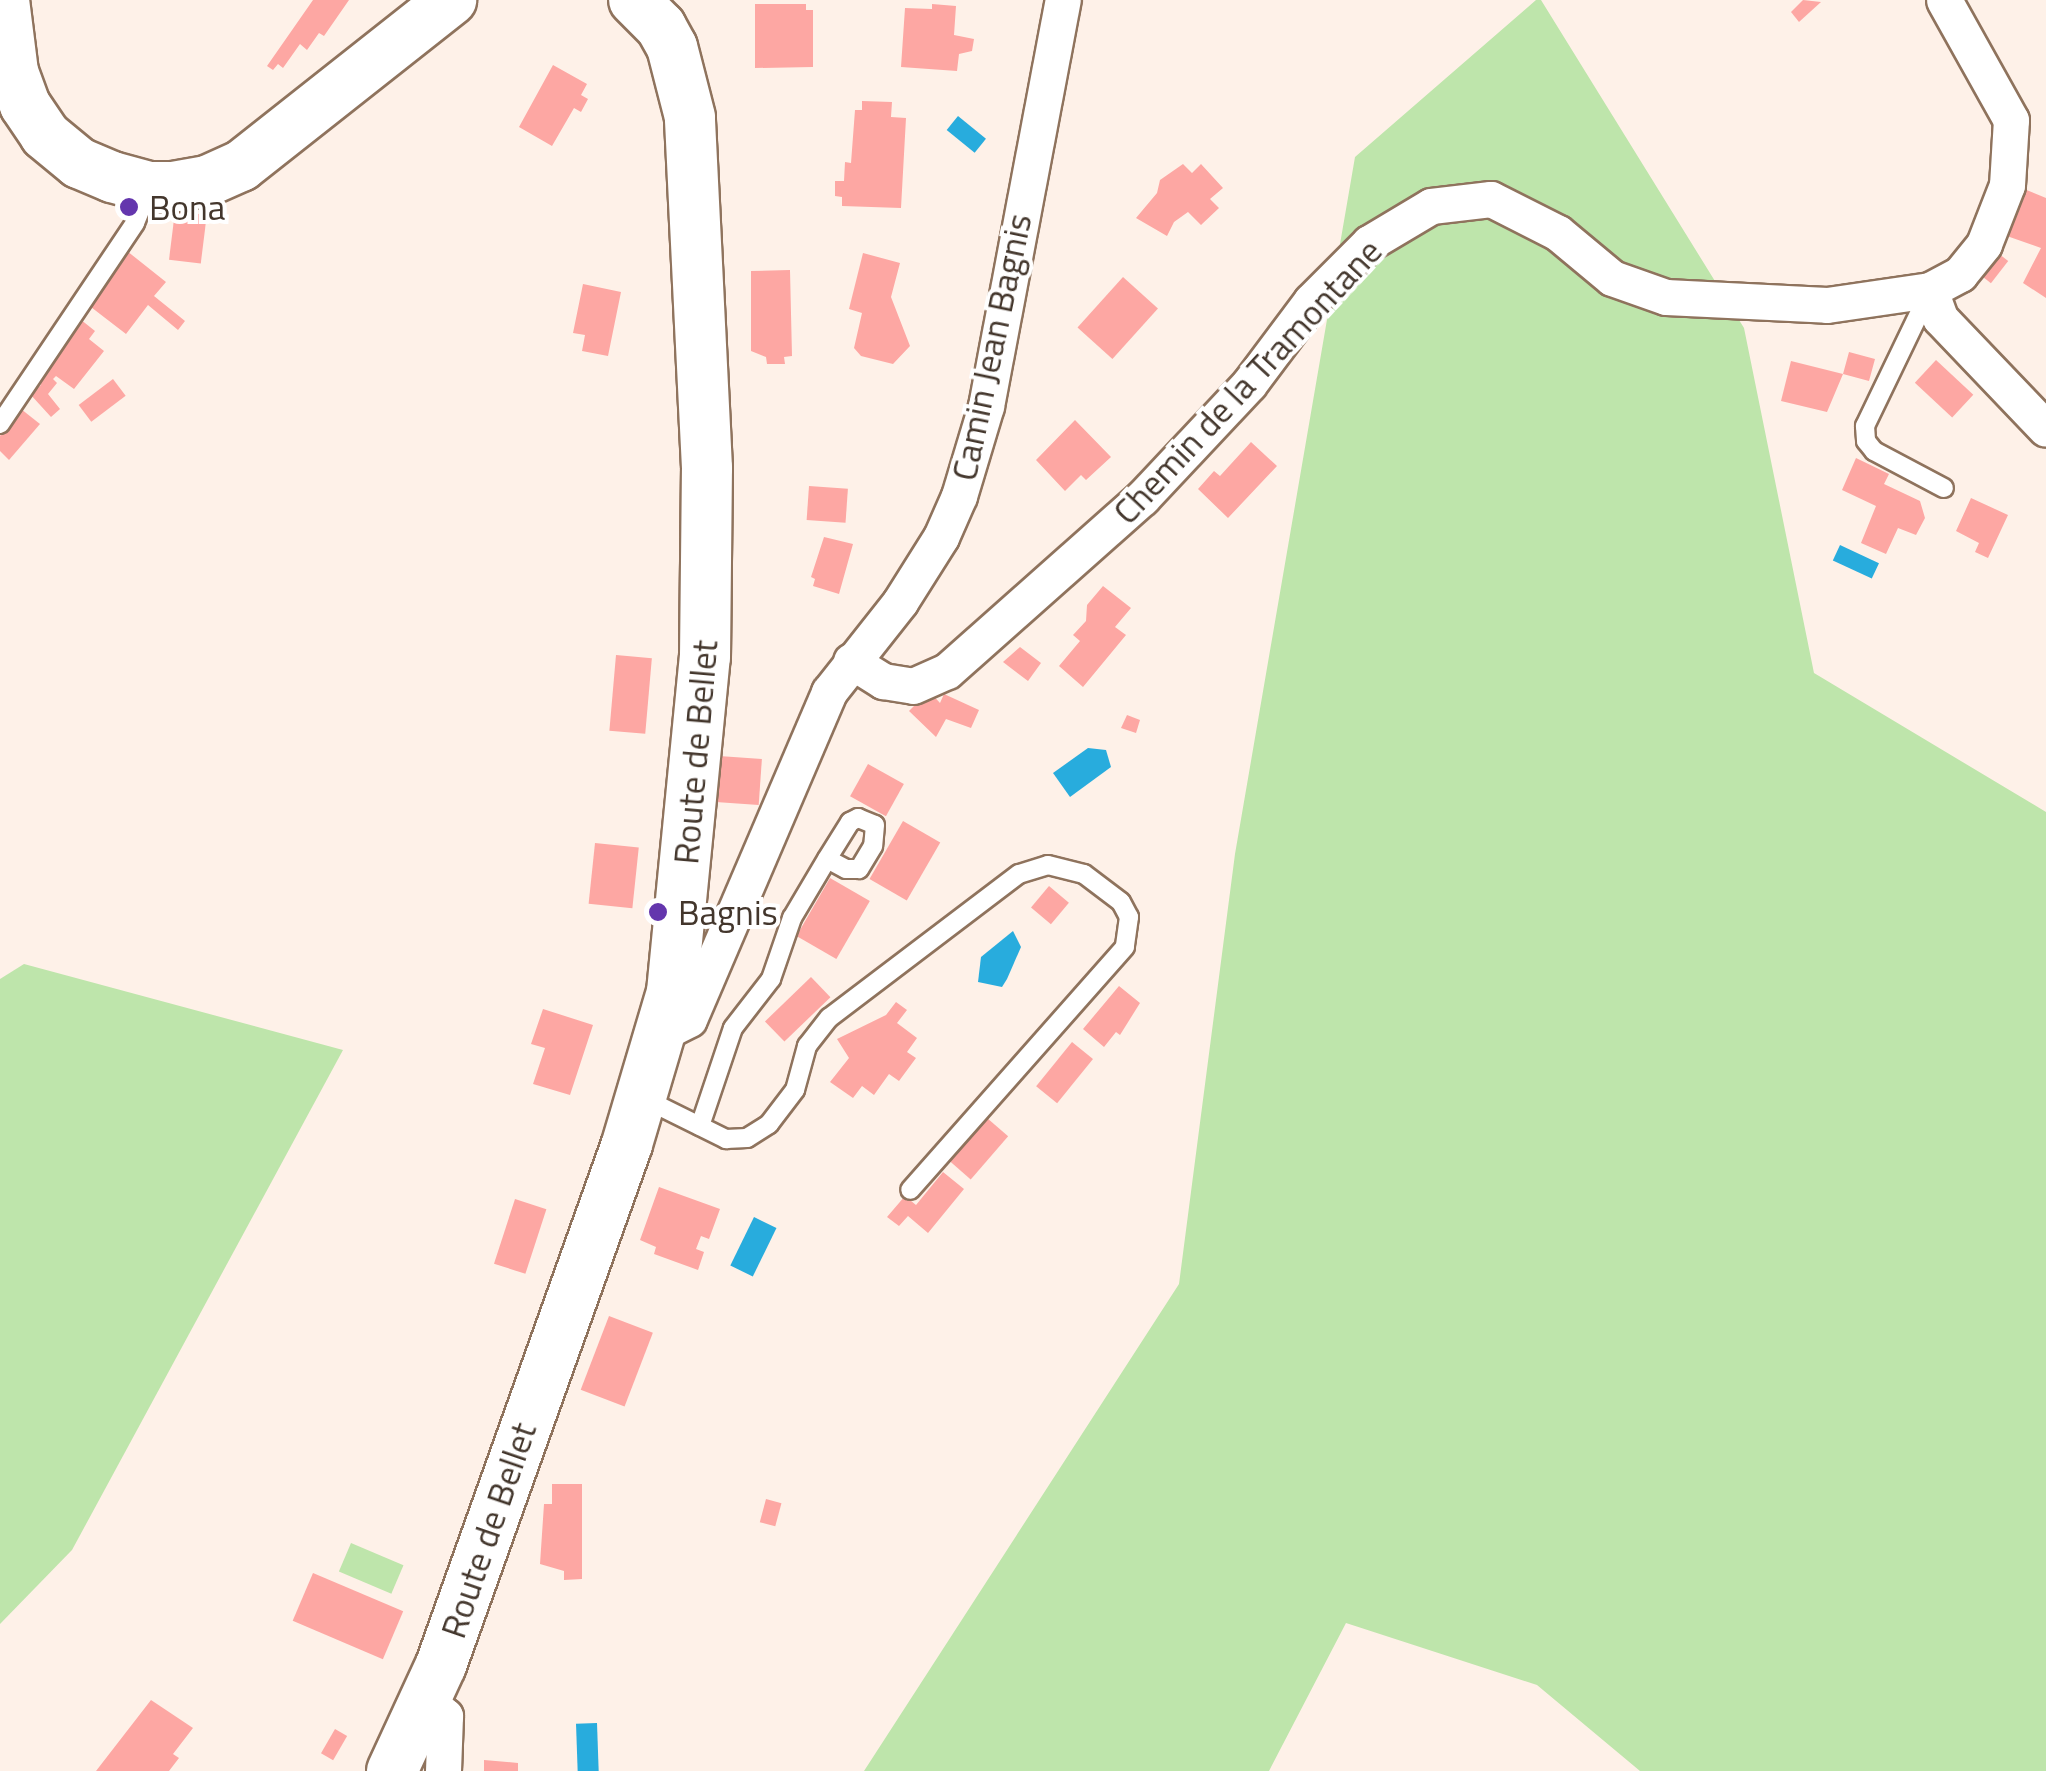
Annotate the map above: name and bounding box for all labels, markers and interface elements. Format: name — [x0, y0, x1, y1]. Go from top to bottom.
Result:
place label: Bona — [149, 186, 225, 228]
marker: Bona — [118, 196, 140, 218]
street label: Camin Jean Bagnis — [942, 210, 1040, 484]
street label: Chemin de la Tramontane — [1104, 230, 1390, 532]
street label: Route de Bellet — [664, 638, 726, 866]
place label: Bagnis — [678, 891, 778, 933]
marker: Bagnis — [647, 901, 669, 923]
street label: Route de Bellet — [431, 1417, 545, 1643]

